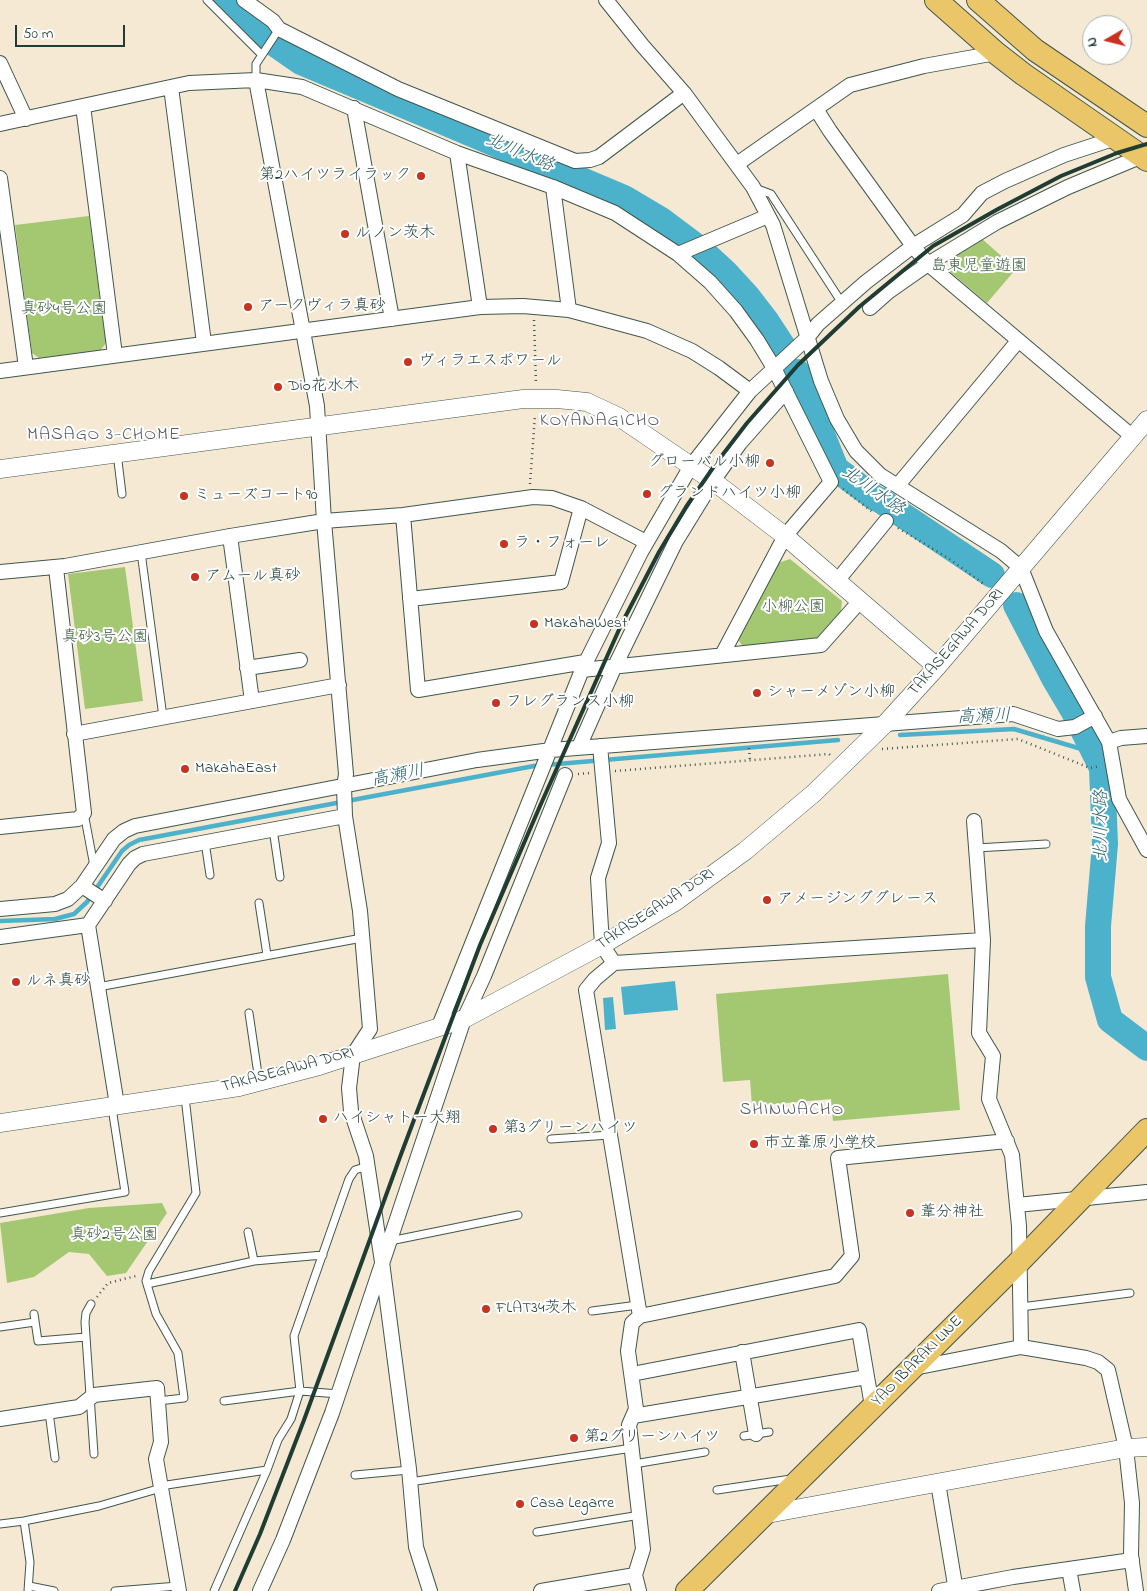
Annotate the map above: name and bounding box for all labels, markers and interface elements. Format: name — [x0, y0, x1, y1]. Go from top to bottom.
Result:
scale bar — [18, 15, 128, 47]
north arrow — [1082, 15, 1132, 65]
text: 50 m — [23, 23, 53, 45]
text: N — [1082, 36, 1104, 48]
water label: 北川水路 — [482, 130, 556, 178]
place label: 第2ハイツライラック — [259, 166, 411, 186]
marker: 第2ハイツライラック — [415, 170, 427, 182]
place label: ルノン茨木 — [355, 224, 435, 244]
marker: ルノン茨木 — [339, 228, 351, 240]
park label: 島東児童遊園 — [931, 257, 1027, 277]
place label: アークヴィラ真砂 — [258, 297, 385, 317]
park label: 真砂4号公園 — [21, 300, 107, 320]
marker: アークヴィラ真砂 — [242, 301, 254, 313]
place label: ヴィラエスポワール — [418, 352, 562, 372]
marker: ヴィラエスポワール — [402, 356, 414, 368]
place label: Dio花水木 — [288, 377, 359, 397]
marker: Dio花水木 — [272, 381, 284, 393]
district label: KOYANAGICHO — [538, 411, 662, 433]
district label: MASAGO 3-CHOME — [25, 425, 183, 447]
place label: グローバル小柳 — [648, 453, 760, 473]
marker: グローバル小柳 — [764, 457, 776, 469]
water label: 北川水路 — [836, 463, 908, 521]
place label: グランドハイツ小柳 — [657, 484, 801, 504]
place label: ミューズコート90 — [194, 486, 318, 506]
marker: グランドハイツ小柳 — [641, 488, 653, 500]
marker: ミューズコート90 — [178, 490, 190, 502]
place label: ラ・フォーレ — [514, 534, 610, 554]
marker: ラ・フォーレ — [498, 538, 510, 550]
place label: アムール真砂 — [205, 567, 300, 587]
marker: アムール真砂 — [189, 571, 201, 583]
street label: TAKASEGAWA DORI — [905, 585, 1009, 701]
park label: 小柳公園 — [761, 598, 825, 618]
place label: MakahaWest — [544, 614, 627, 634]
marker: MakahaWest — [528, 618, 540, 630]
park label: 真砂3号公園 — [62, 628, 148, 648]
place label: シャーメゾン小柳 — [767, 683, 895, 703]
marker: シャーメゾン小柳 — [751, 687, 763, 699]
place label: フレグランス小柳 — [506, 693, 634, 713]
marker: フレグランス小柳 — [490, 697, 502, 709]
water label: 高瀬川 — [957, 706, 1011, 730]
place label: MakahaEast — [195, 759, 277, 779]
water label: 高瀬川 — [369, 761, 427, 793]
marker: MakahaEast — [179, 763, 191, 775]
water label: 北川水路 — [1092, 790, 1114, 862]
street label: TAKASEGAWA DORI — [593, 865, 719, 955]
place label: アメージンググレース — [777, 890, 938, 910]
marker: アメージンググレース — [761, 894, 773, 906]
place label: ルネ真砂 — [26, 972, 90, 992]
marker: ルネ真砂 — [10, 976, 22, 988]
street label: TAKASEGAWA DORI — [220, 1044, 356, 1098]
district label: SHINWACHO — [739, 1100, 845, 1122]
place label: ハイシャトー大翔 — [333, 1109, 461, 1129]
marker: ハイシャトー大翔 — [317, 1113, 329, 1125]
place label: 第3グリーンハイツ — [503, 1119, 638, 1139]
marker: 第3グリーンハイツ — [487, 1123, 499, 1135]
place label: 市立葦原小学校 — [764, 1134, 876, 1154]
marker: 市立葦原小学校 — [748, 1138, 760, 1150]
place label: 葦分神社 — [920, 1203, 984, 1223]
marker: 葦分神社 — [904, 1207, 916, 1219]
park label: 真砂2号公園 — [70, 1226, 158, 1246]
place label: FLAT34茨木 — [496, 1299, 577, 1319]
marker: FLAT34茨木 — [480, 1303, 492, 1315]
street label: YAO IBARAKI LINE — [869, 1313, 967, 1411]
place label: 第2グリーンハイツ — [584, 1428, 720, 1448]
marker: 第2グリーンハイツ — [568, 1432, 580, 1444]
place label: Casa Legarre — [530, 1494, 614, 1514]
marker: Casa Legarre — [514, 1498, 526, 1510]

